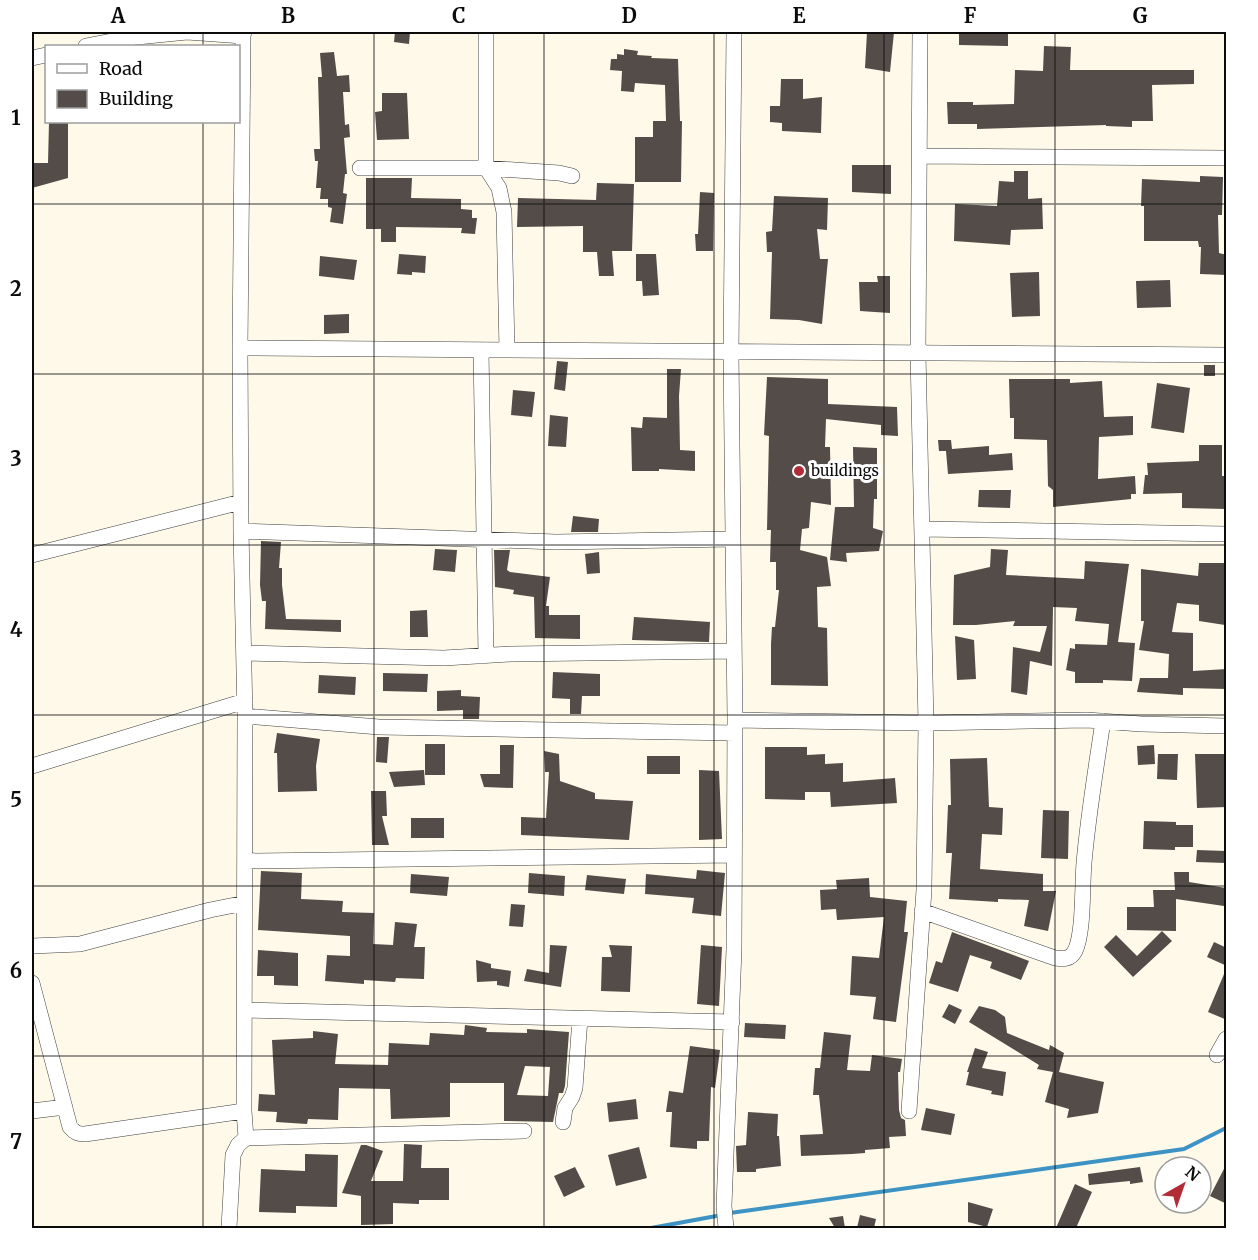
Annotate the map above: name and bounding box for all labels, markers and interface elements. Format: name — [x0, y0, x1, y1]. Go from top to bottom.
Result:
text: A — [110, 3, 126, 28]
text: B — [281, 3, 295, 28]
text: C — [452, 3, 466, 28]
text: D — [621, 3, 637, 28]
text: E — [792, 3, 806, 28]
text: F — [964, 3, 977, 28]
text: G — [1133, 3, 1148, 28]
legend — [45, 45, 240, 123]
text: Road — [99, 57, 143, 80]
text: Building — [99, 87, 173, 110]
text: 1 — [11, 105, 21, 130]
text: 2 — [10, 276, 22, 301]
text: 3 — [10, 446, 22, 471]
place label: buildings — [810, 461, 879, 480]
marker: buildings — [792, 464, 806, 478]
text: 4 — [10, 617, 23, 642]
text: 5 — [10, 787, 22, 812]
text: 6 — [10, 958, 22, 983]
text: 7 — [10, 1129, 22, 1154]
north arrow — [1153, 1155, 1213, 1215]
text: N — [1181, 1162, 1204, 1185]

